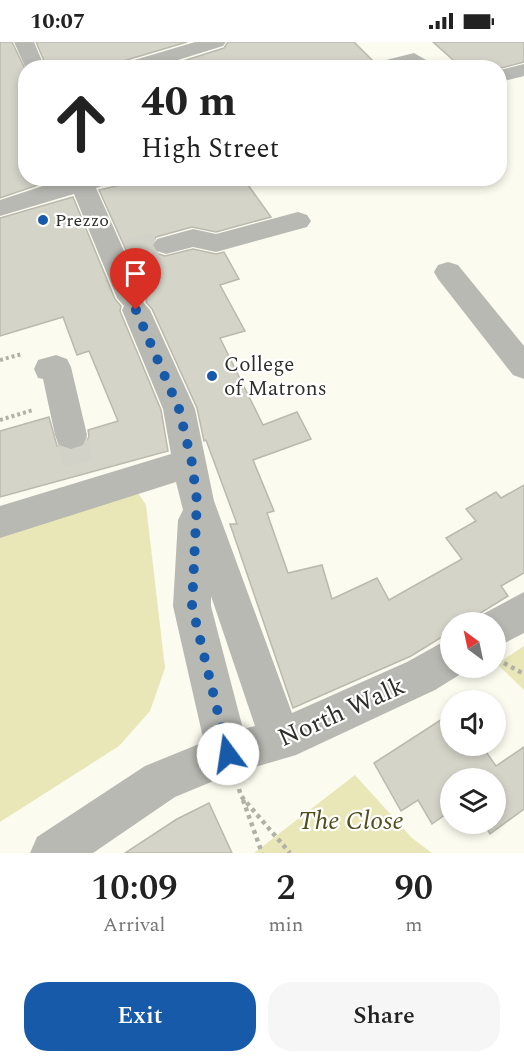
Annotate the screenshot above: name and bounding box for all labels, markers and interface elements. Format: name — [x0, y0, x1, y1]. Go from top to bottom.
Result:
text: 10:07 — [30, 5, 85, 38]
text: 40 m — [141, 71, 236, 134]
icon: ahead — [42, 84, 120, 162]
text: High Street — [141, 128, 279, 170]
place label: Prezzo — [55, 207, 109, 234]
marker: Prezzo — [36, 213, 50, 227]
pin — [110, 248, 161, 310]
icon: arrive — [119, 257, 152, 290]
place label: College of Matrons — [224, 349, 327, 405]
marker: College of Matrons — [205, 369, 219, 383]
north arrow — [440, 612, 506, 678]
map controls — [440, 612, 506, 834]
street label: North Walk — [271, 666, 412, 758]
button: sound — [440, 690, 506, 756]
position arrow — [196, 722, 260, 786]
button: layers — [440, 768, 506, 834]
park label: The Close — [298, 801, 404, 841]
text: 10:09 — [91, 861, 178, 916]
text: 2 — [276, 861, 296, 916]
text: 90 — [394, 861, 433, 916]
text: Arrival — [103, 910, 165, 940]
text: min — [269, 910, 304, 940]
text: m — [405, 910, 422, 940]
button: Exit — [24, 982, 256, 1051]
button: Share — [268, 982, 500, 1051]

